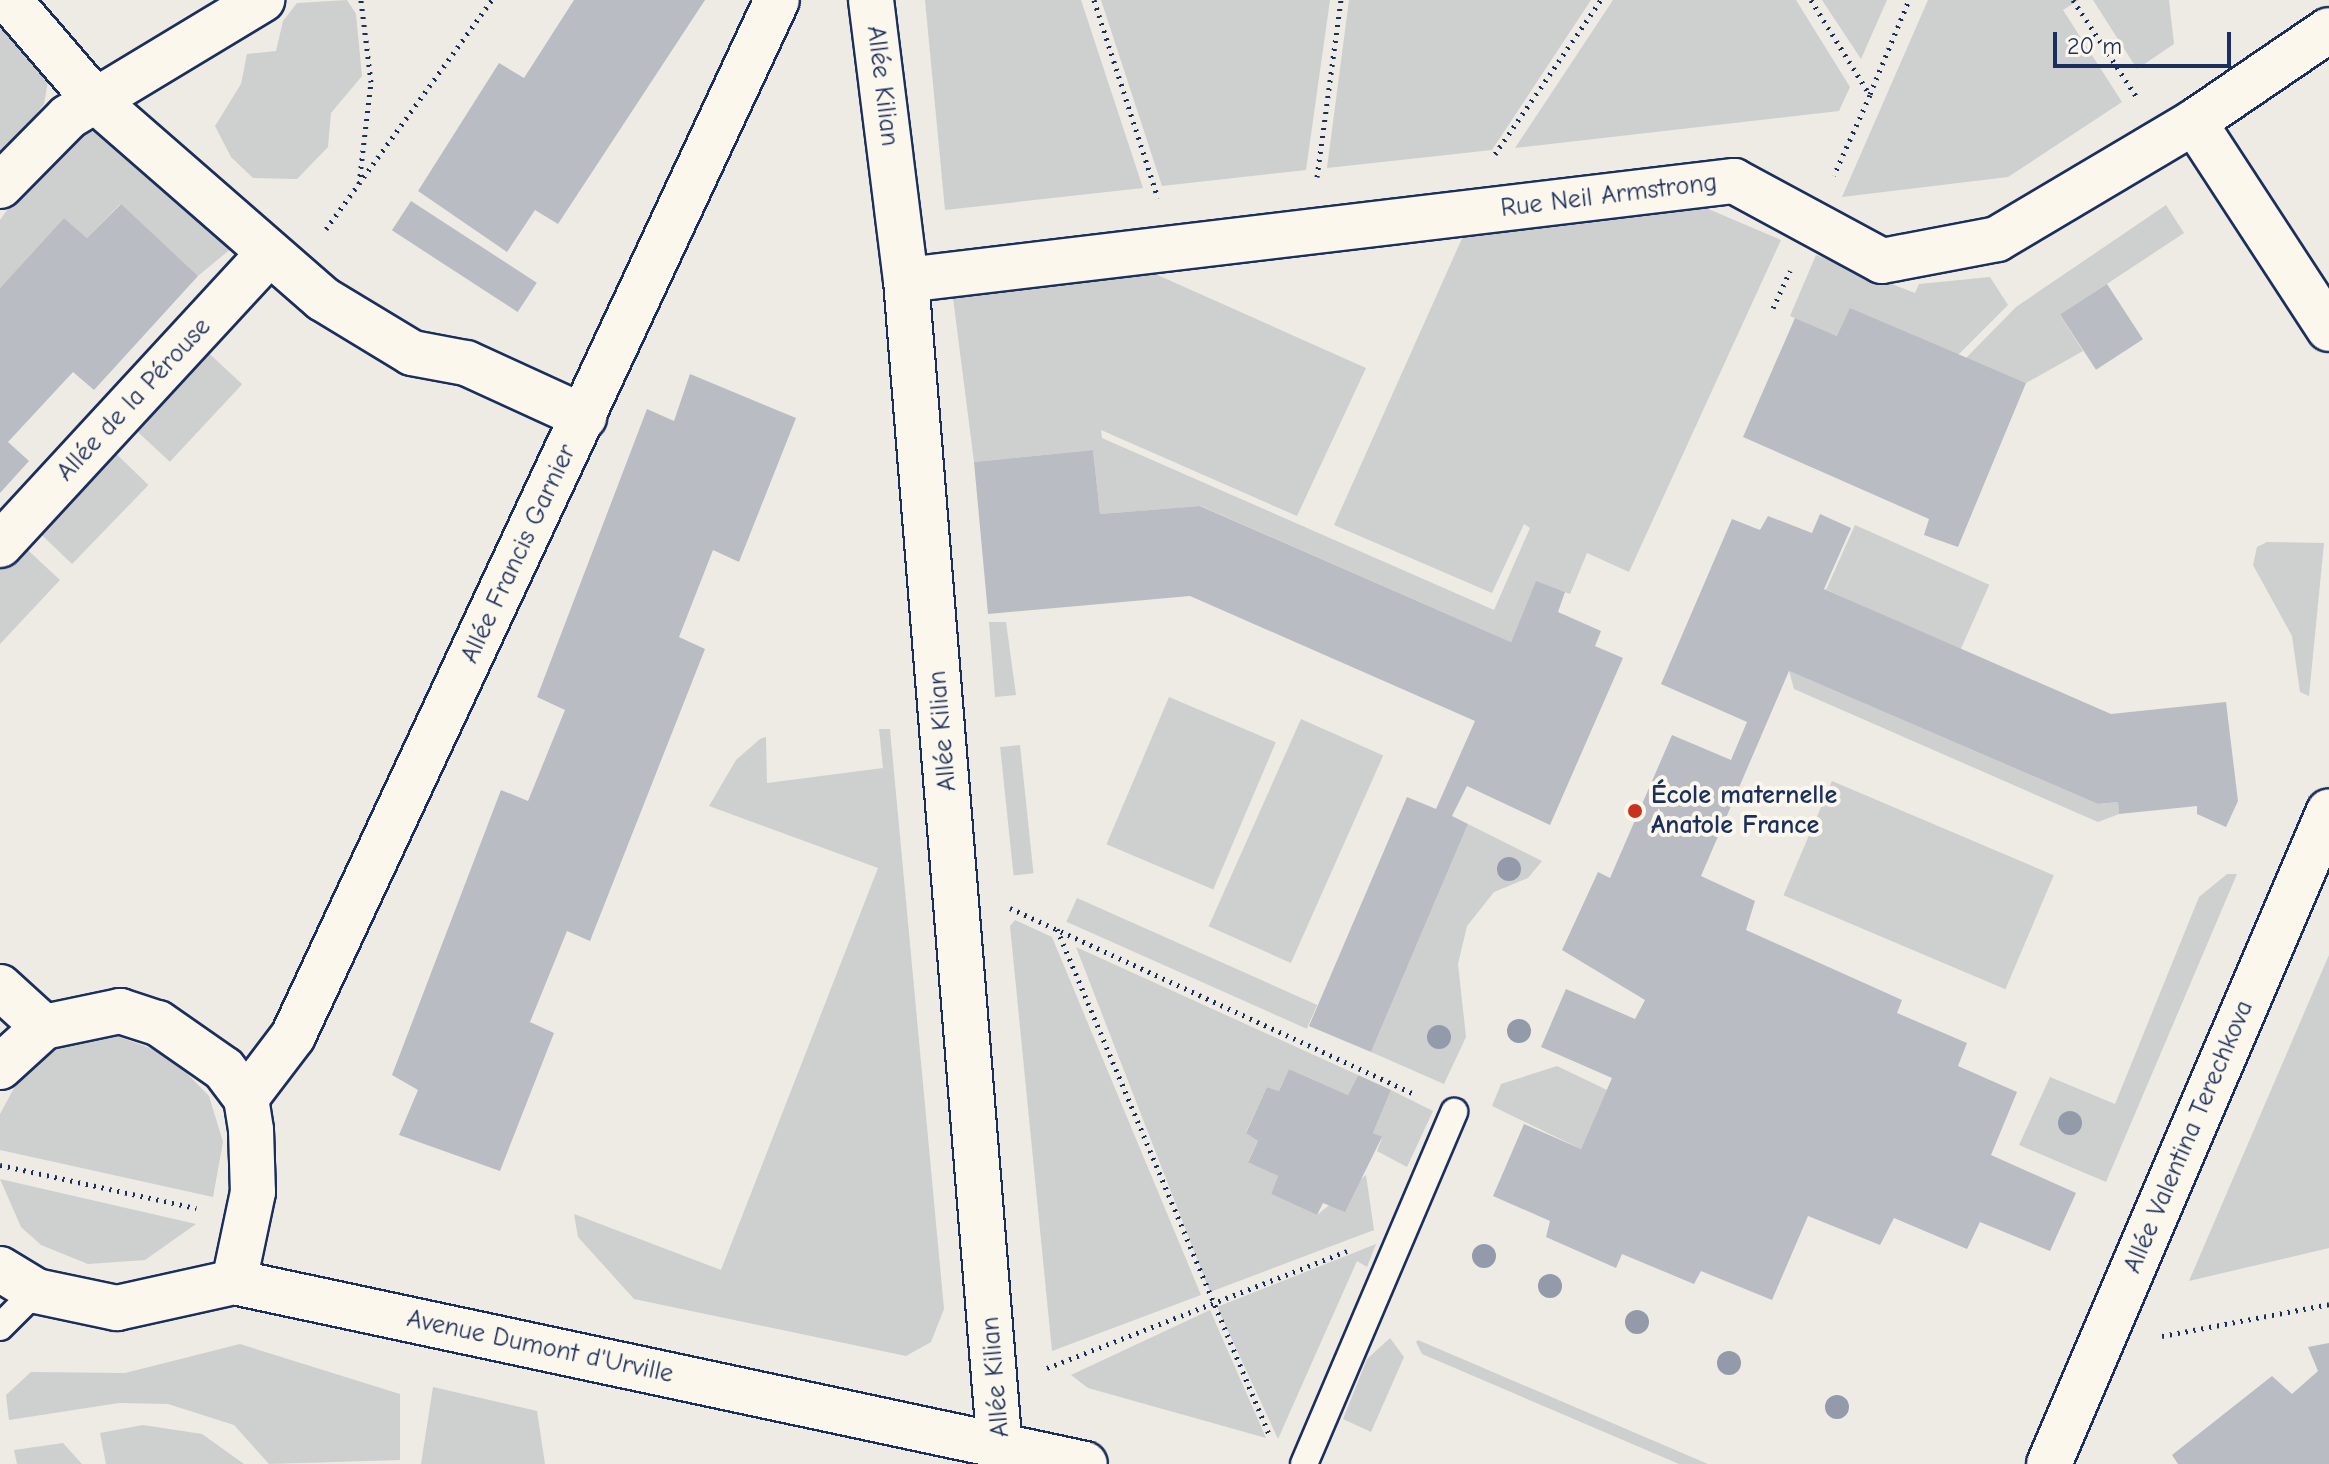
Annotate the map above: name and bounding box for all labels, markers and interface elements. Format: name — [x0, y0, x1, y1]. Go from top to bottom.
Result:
scale bar — [2057, 16, 2235, 66]
street label: Allée Kilian — [859, 24, 905, 148]
text: 20 m — [2067, 32, 2122, 60]
street label: Rue Neil Armstrong — [1499, 167, 1719, 225]
street label: Allée de la Pérouse — [50, 312, 218, 488]
street label: Allée Francis Garnier — [455, 440, 583, 668]
street label: Allée Kilian — [922, 669, 964, 793]
place label: École maternelle Anatole France — [1651, 780, 1837, 842]
marker: École maternelle Anatole France — [1626, 802, 1644, 820]
street label: Allée Valentina Terechkova — [2117, 996, 2261, 1278]
street label: Avenue Dumont d'Urville — [404, 1304, 676, 1390]
street label: Allée Kilian — [975, 1315, 1017, 1439]

